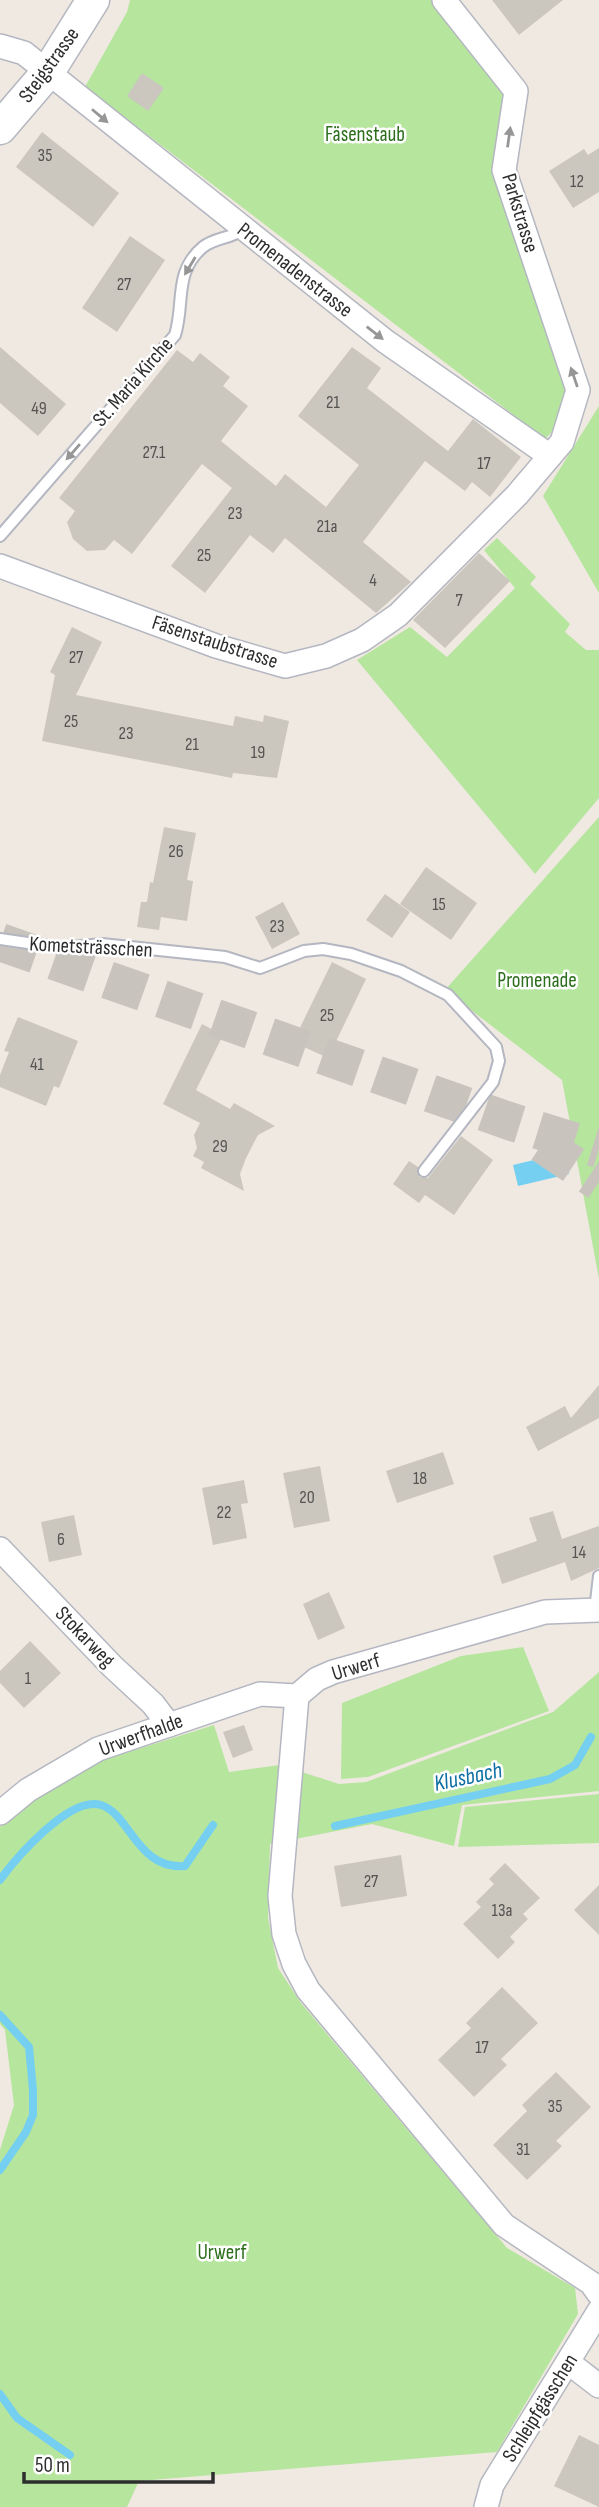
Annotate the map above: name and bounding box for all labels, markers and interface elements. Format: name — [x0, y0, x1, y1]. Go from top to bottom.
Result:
street label: Steigstrasse — [13, 22, 85, 108]
one-way arrow — [91, 109, 109, 124]
park label: Fäsenstaub — [325, 122, 405, 147]
one-way arrow — [504, 126, 515, 148]
house number: 35 — [38, 145, 52, 166]
street label: Parkstrasse — [496, 170, 544, 256]
house number: 12 — [570, 171, 584, 192]
street label: Promenadenstrasse — [232, 217, 358, 323]
one-way arrow — [184, 257, 196, 276]
house number: 27 — [117, 274, 132, 295]
one-way arrow — [366, 325, 384, 340]
street label: St. Maria Kirche — [88, 332, 178, 432]
one-way arrow — [568, 367, 579, 388]
house number: 21 — [326, 392, 341, 413]
house number: 49 — [31, 398, 47, 419]
house number: 27.1 — [143, 442, 166, 463]
one-way arrow — [66, 444, 81, 461]
house number: 17 — [477, 453, 492, 474]
house number: 23 — [228, 503, 243, 524]
house number: 21a — [317, 516, 337, 537]
house number: 25 — [197, 545, 211, 566]
house number: 4 — [369, 570, 377, 591]
house number: 7 — [455, 590, 463, 611]
street label: Fäsenstaubstrasse — [149, 610, 281, 674]
house number: 27 — [69, 647, 84, 668]
house number: 25 — [64, 711, 78, 732]
house number: 23 — [119, 723, 134, 744]
house number: 21 — [185, 734, 200, 755]
house number: 19 — [251, 742, 265, 763]
house number: 26 — [168, 841, 184, 862]
house number: 15 — [432, 894, 446, 915]
house number: 23 — [270, 916, 285, 937]
street label: Kometsträsschen — [29, 931, 153, 963]
park label: Promenade — [497, 968, 577, 993]
house number: 25 — [320, 1005, 334, 1026]
house number: 41 — [30, 1054, 45, 1075]
house number: 29 — [212, 1136, 228, 1157]
house number: 18 — [413, 1468, 427, 1489]
house number: 20 — [299, 1487, 315, 1508]
house number: 22 — [217, 1502, 231, 1523]
house number: 6 — [57, 1529, 65, 1550]
house number: 14 — [572, 1542, 586, 1563]
street label: Stokarweg — [50, 1601, 120, 1673]
street label: Urwerf — [329, 1648, 384, 1686]
house number: 1 — [25, 1668, 32, 1689]
street label: Urwerfhalde — [96, 1708, 186, 1762]
water label: Klusbach — [431, 1756, 505, 1798]
house number: 27 — [364, 1871, 379, 1892]
house number: 13a — [492, 1900, 512, 1921]
house number: 17 — [475, 2037, 490, 2058]
house number: 35 — [548, 2096, 562, 2117]
house number: 31 — [516, 2139, 531, 2160]
park label: Urwerf — [197, 2240, 248, 2265]
street label: Schleipfgässchen — [497, 2349, 583, 2467]
scale bar — [24, 2440, 214, 2484]
text: 50 m — [35, 2453, 70, 2478]

